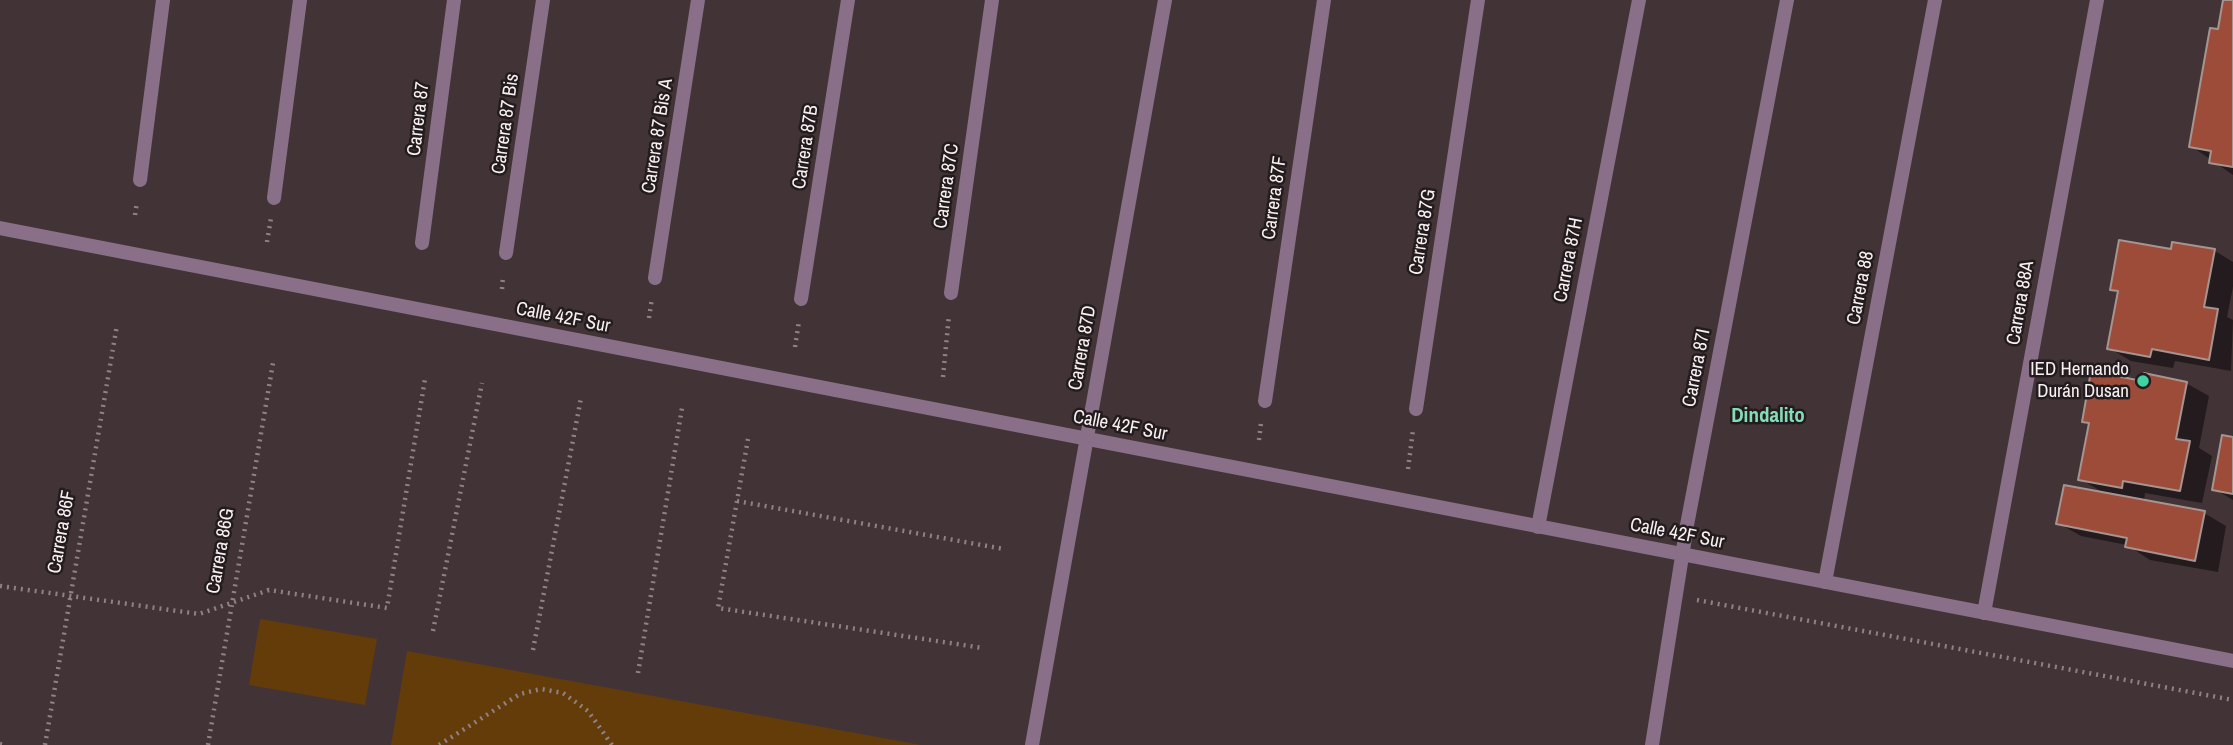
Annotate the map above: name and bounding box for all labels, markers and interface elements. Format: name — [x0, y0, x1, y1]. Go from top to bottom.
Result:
street label: Carrera 87 Bis — [488, 72, 524, 176]
street label: Carrera 87 Bis A — [638, 77, 678, 195]
street label: Carrera 87 — [403, 81, 435, 157]
street label: Carrera 87B — [788, 103, 824, 191]
street label: Carrera 87C — [930, 142, 964, 230]
street label: Carrera 87F — [1258, 155, 1292, 241]
street label: Carrera 87G — [1405, 187, 1441, 277]
street label: Carrera 87H — [1550, 216, 1588, 304]
street label: Carrera 88 — [1843, 249, 1879, 327]
street label: Carrera 88A — [2002, 259, 2040, 347]
street label: Calle 42F Sur — [514, 298, 612, 338]
street label: Carrera 87D — [1064, 304, 1102, 392]
street label: Carrera 87I — [1678, 327, 1716, 409]
place label: IED Hernando Durán Dusan — [2030, 359, 2129, 403]
marker: IED Hernando Durán Dusan — [2135, 373, 2151, 389]
district label: Dindalito — [1731, 403, 1805, 429]
street label: Calle 42F Sur — [1071, 406, 1169, 446]
street label: Carrera 86F — [43, 489, 81, 575]
street label: Carrera 86G — [202, 506, 240, 596]
street label: Calle 42F Sur — [1628, 514, 1726, 554]

